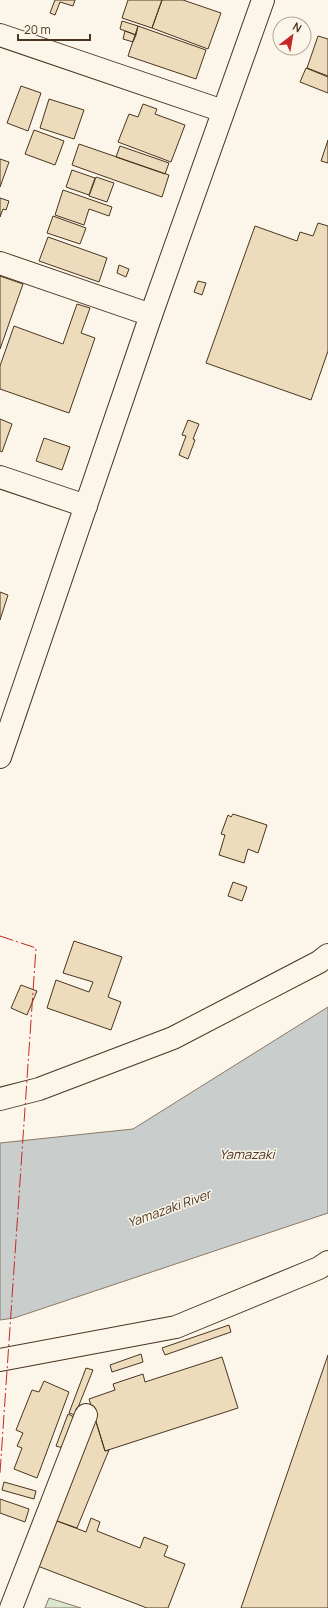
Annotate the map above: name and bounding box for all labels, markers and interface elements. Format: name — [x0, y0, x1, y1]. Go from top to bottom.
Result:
scale bar — [18, 16, 90, 42]
north arrow — [272, 16, 312, 56]
text: N — [290, 19, 305, 36]
text: 20 m — [24, 21, 51, 38]
water label: Yamazaki — [220, 1145, 276, 1163]
water label: Yamazaki River — [125, 1184, 215, 1231]

